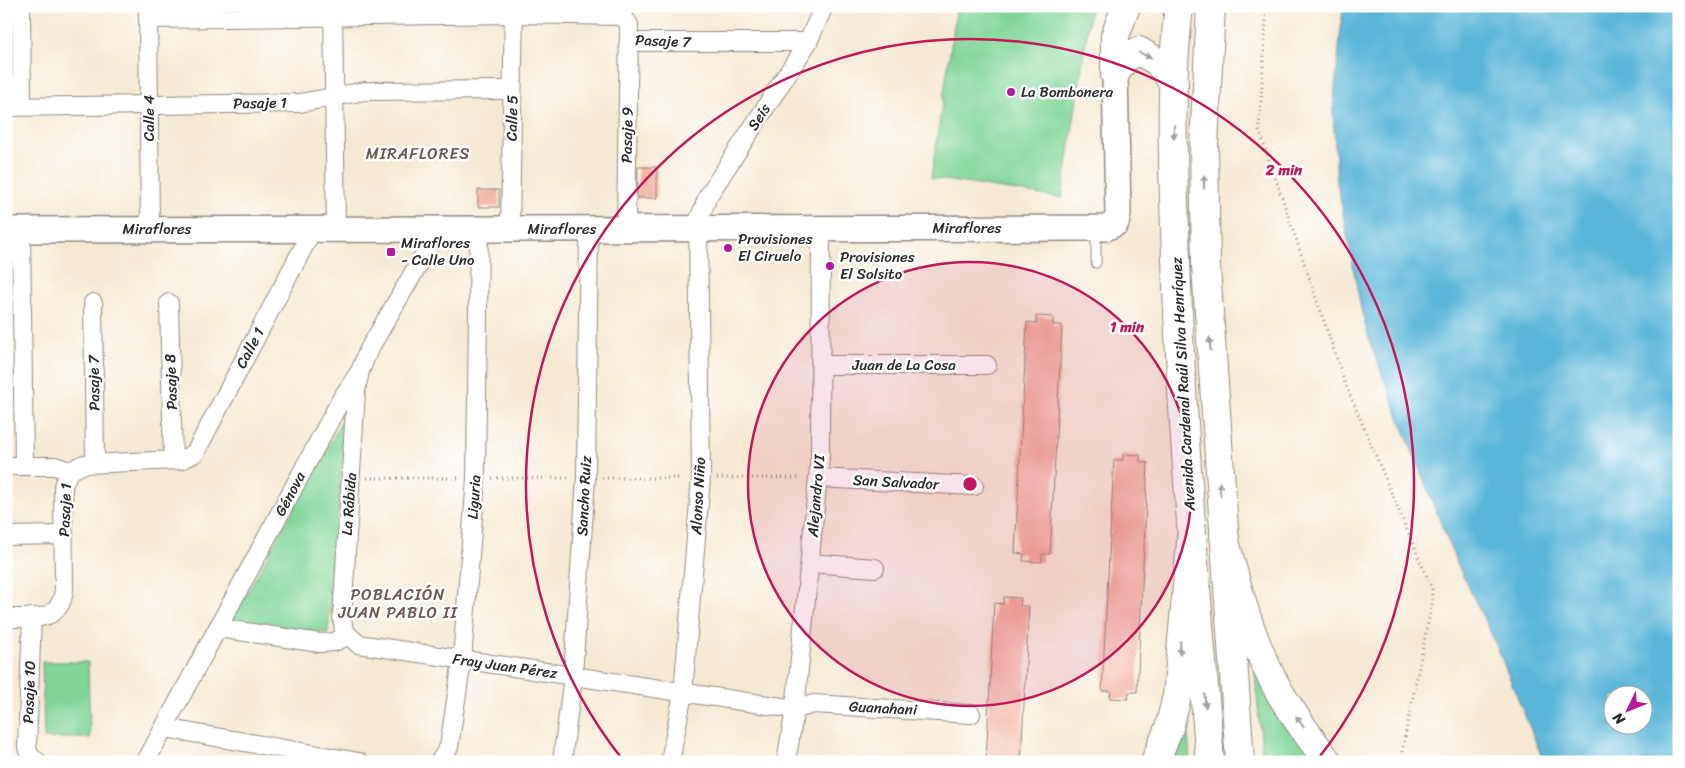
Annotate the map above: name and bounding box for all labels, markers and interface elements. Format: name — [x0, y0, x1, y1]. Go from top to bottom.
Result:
street label: Pasaje 7 — [635, 27, 693, 55]
one-way arrow — [1137, 50, 1152, 59]
place label: La Bombonera — [1021, 79, 1114, 105]
marker: La Bombonera — [1005, 86, 1017, 98]
street label: Pasaje 1 — [233, 90, 287, 116]
street label: Calle 4 — [136, 95, 162, 141]
street label: Calle 5 — [499, 95, 525, 141]
street label: Seis — [740, 98, 778, 136]
street label: Pasaje 9 — [614, 107, 640, 163]
one-way arrow — [1170, 124, 1178, 140]
district label: MIRAFLORES — [366, 139, 470, 168]
text: 2 min — [1265, 157, 1303, 183]
one-way arrow — [1200, 174, 1208, 190]
street label: Miraflores — [932, 215, 1002, 241]
street label: Miraflores — [122, 216, 192, 242]
street label: Miraflores — [527, 216, 597, 242]
place label: Provisiones El Ciruelo — [738, 226, 813, 269]
place label: Miraflores - Calle Uno — [401, 230, 475, 273]
marker: Provisiones El Ciruelo — [722, 242, 734, 254]
place label: Provisiones El Solsito — [840, 244, 915, 287]
marker: Miraflores - Calle Uno — [385, 246, 397, 258]
street label: Avenida Cardenal Raúl Silva Henríquez — [1163, 256, 1203, 513]
marker: Provisiones El Solsito — [824, 260, 836, 272]
text: 1 min — [1110, 314, 1145, 340]
street label: Calle 1 — [228, 323, 272, 373]
one-way arrow — [1205, 336, 1213, 352]
street label: Juan de La Cosa — [851, 352, 956, 378]
street label: Pasaje 7 — [80, 354, 107, 411]
street label: Pasaje 8 — [157, 354, 185, 410]
street label: Alejandro VI — [799, 453, 833, 539]
street label: Sancho Ruiz — [569, 454, 599, 537]
street label: Alonso Niño — [683, 456, 713, 536]
street label: Génova — [267, 467, 313, 521]
street label: San Salvador — [852, 467, 941, 497]
street label: La Rábida — [334, 471, 364, 536]
street label: Liguria — [459, 473, 489, 520]
centre of rings — [961, 475, 979, 493]
one-way arrow — [1216, 480, 1224, 496]
street label: Pasaje 1 — [51, 483, 79, 537]
district label: POBLACIÓN JUAN PABLO II — [337, 580, 458, 627]
one-way arrow — [1175, 640, 1183, 656]
street label: Fray Juan Pérez — [451, 646, 560, 686]
street label: Pasaje 10 — [15, 660, 43, 724]
north arrow — [1602, 686, 1652, 736]
street label: Guanahani — [848, 693, 919, 723]
one-way arrow — [1201, 693, 1209, 709]
text: N — [1606, 706, 1632, 731]
one-way arrow — [1295, 715, 1305, 729]

